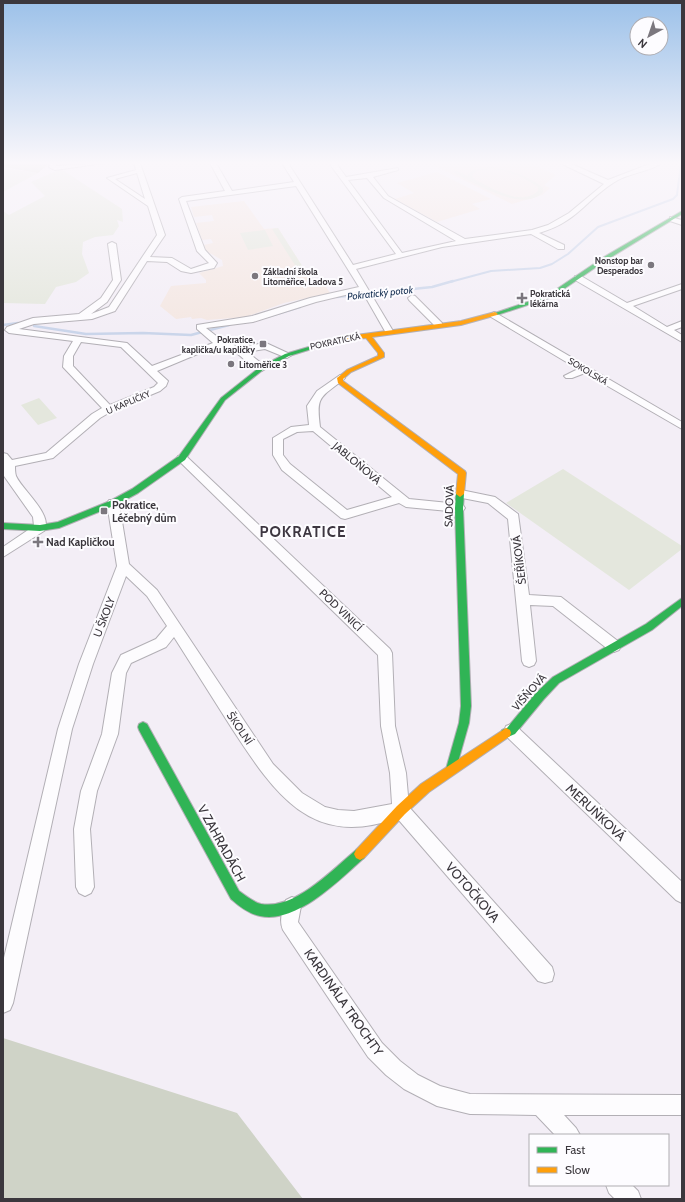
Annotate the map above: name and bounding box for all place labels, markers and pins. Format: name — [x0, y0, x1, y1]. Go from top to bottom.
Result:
place label: Nonstop bar Desperados — [595, 255, 643, 276]
marker: Nonstop bar Desperados — [646, 260, 656, 270]
place label: Základní škola Litoměřice, Ladova 5 — [263, 266, 343, 287]
marker: Základní škola Litoměřice, Ladova 5 — [250, 271, 260, 281]
place label: Pokratická lékárna — [530, 288, 571, 309]
marker: Pokratická lékárna — [517, 293, 527, 303]
place label: Pokratice, kaplička/u kapličky — [182, 334, 255, 355]
marker: Pokratice, kaplička/u kapličky — [258, 339, 268, 349]
marker: Litoměřice 3 — [226, 359, 236, 369]
place label: Litoměřice 3 — [239, 359, 287, 370]
place label: Pokratice, Léčebný dům — [112, 498, 176, 525]
marker: Pokratice, Léčebný dům — [99, 506, 109, 516]
place label: Nad Kapličkou — [46, 535, 115, 549]
marker: Nad Kapličkou — [33, 537, 43, 547]

